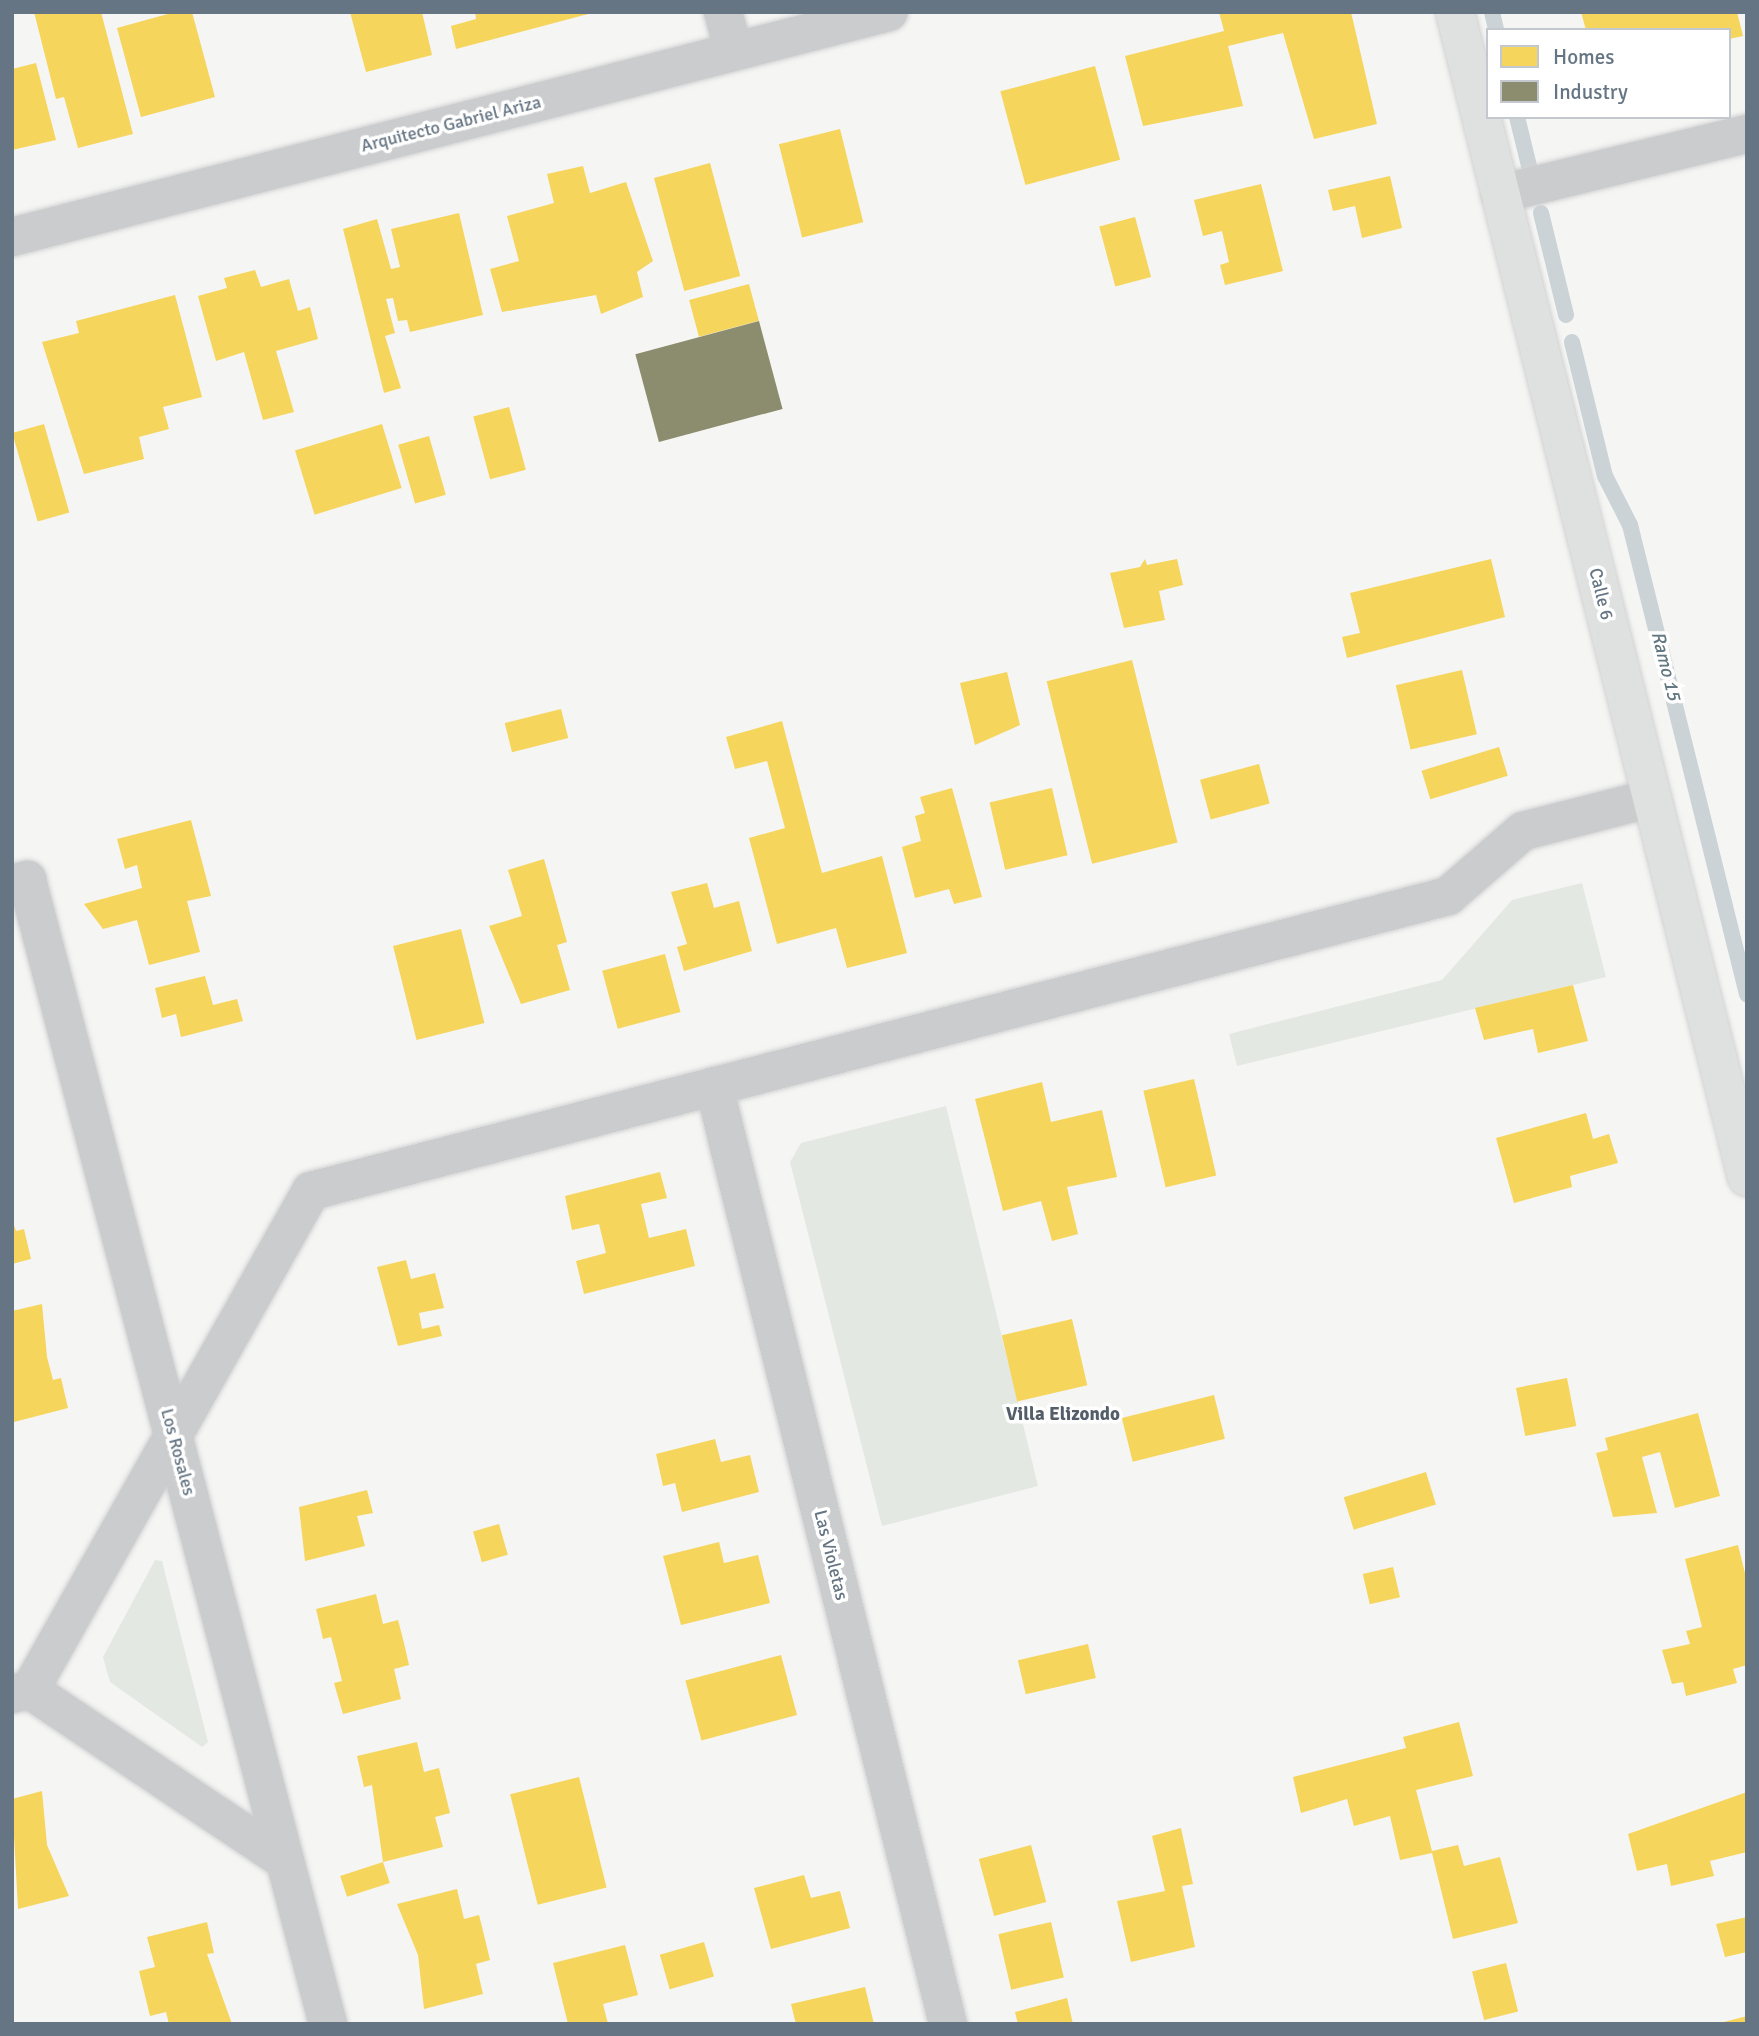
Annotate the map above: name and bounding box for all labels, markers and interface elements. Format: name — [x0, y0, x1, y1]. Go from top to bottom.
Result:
legend — [1486, 28, 1731, 119]
text: Homes — [1553, 44, 1615, 70]
text: Industry — [1553, 79, 1628, 105]
street label: Arquitecto Gabriel Ariza — [359, 91, 543, 157]
street label: Calle 6 — [1584, 566, 1618, 622]
water label: Ramo 15 — [1645, 629, 1685, 703]
district label: Villa Elizondo — [1006, 1404, 1120, 1426]
street label: Los Rosales — [156, 1406, 200, 1498]
street label: Las Violetas — [809, 1508, 853, 1602]

